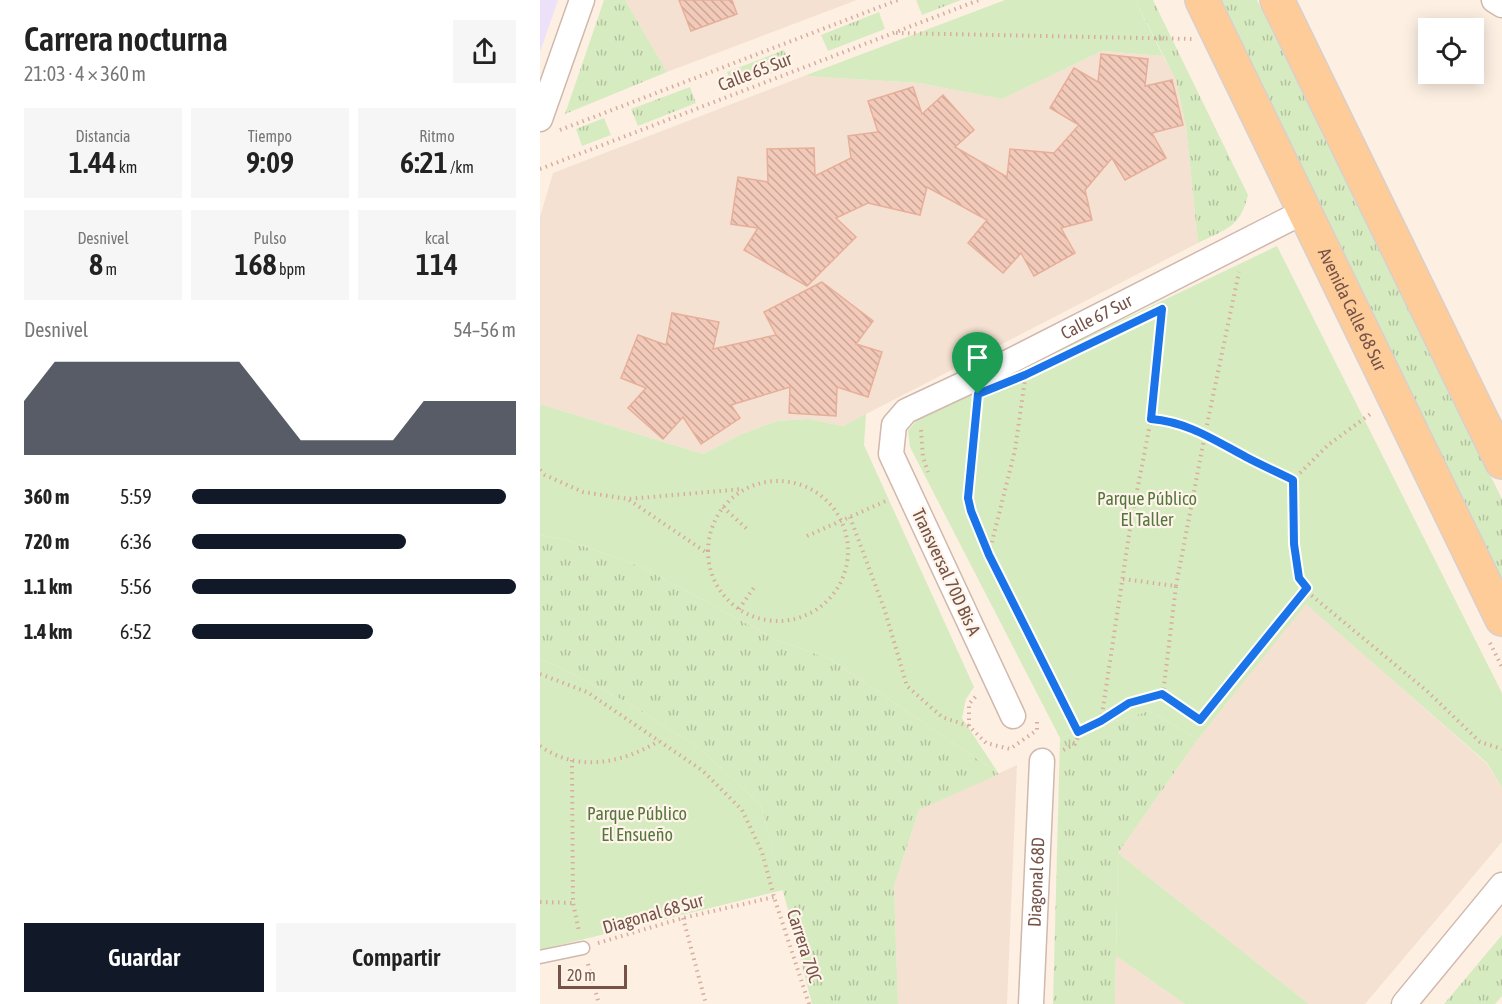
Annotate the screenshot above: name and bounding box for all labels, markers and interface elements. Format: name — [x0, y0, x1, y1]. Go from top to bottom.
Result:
map controls — [1418, 18, 1484, 84]
button: locate — [1418, 18, 1484, 84]
text: Carrera nocturna — [24, 20, 228, 58]
button: share — [453, 20, 516, 83]
street label: Calle 65 Sur — [715, 48, 795, 95]
text: 21:03 · 4 × 360 m — [24, 62, 146, 85]
text: Distancia — [75, 127, 131, 145]
text: Tiempo — [248, 127, 292, 145]
text: Ritmo — [419, 127, 455, 145]
text: 1.44 — [69, 145, 116, 179]
text: 9:09 — [246, 145, 294, 179]
text: 6:21 — [400, 145, 448, 179]
text: km — [116, 158, 137, 176]
text: /km — [448, 158, 474, 176]
text: Desnivel — [77, 229, 129, 247]
text: Pulso — [254, 229, 286, 247]
text: kcal — [425, 229, 449, 247]
street label: Avenida Calle 68 Sur — [1314, 244, 1391, 375]
text: 8 — [89, 247, 103, 281]
text: 168 — [234, 247, 277, 281]
text: 114 — [416, 247, 458, 281]
text: m — [103, 260, 117, 278]
text: bpm — [277, 260, 306, 278]
street label: Calle 67 Sur — [1057, 289, 1136, 344]
text: Desnivel — [24, 318, 88, 341]
text: 54–56 m — [453, 318, 516, 341]
pin — [952, 332, 1003, 394]
icon: arrive — [961, 341, 994, 374]
text: 360 m — [24, 485, 69, 508]
text: 5:59 — [120, 485, 152, 508]
park label: Parque Público El Taller — [1097, 488, 1197, 530]
street label: Transversal 70D Bis A — [908, 505, 985, 639]
text: 720 m — [24, 530, 69, 553]
text: 6:36 — [120, 530, 152, 553]
text: 1.1 km — [24, 575, 72, 598]
text: 5:56 — [120, 575, 152, 598]
text: 1.4 km — [24, 620, 72, 643]
text: 6:52 — [120, 620, 152, 643]
park label: Parque Público El Ensueño — [587, 803, 687, 845]
street label: Diagonal 68D — [1023, 837, 1049, 927]
street label: Diagonal 68 Sur — [600, 889, 706, 938]
street label: Carrera 70C — [783, 906, 826, 985]
button: Guardar — [24, 923, 264, 992]
button: Compartir — [276, 923, 516, 992]
scale bar — [558, 962, 627, 990]
text: 20 m — [567, 966, 596, 984]

